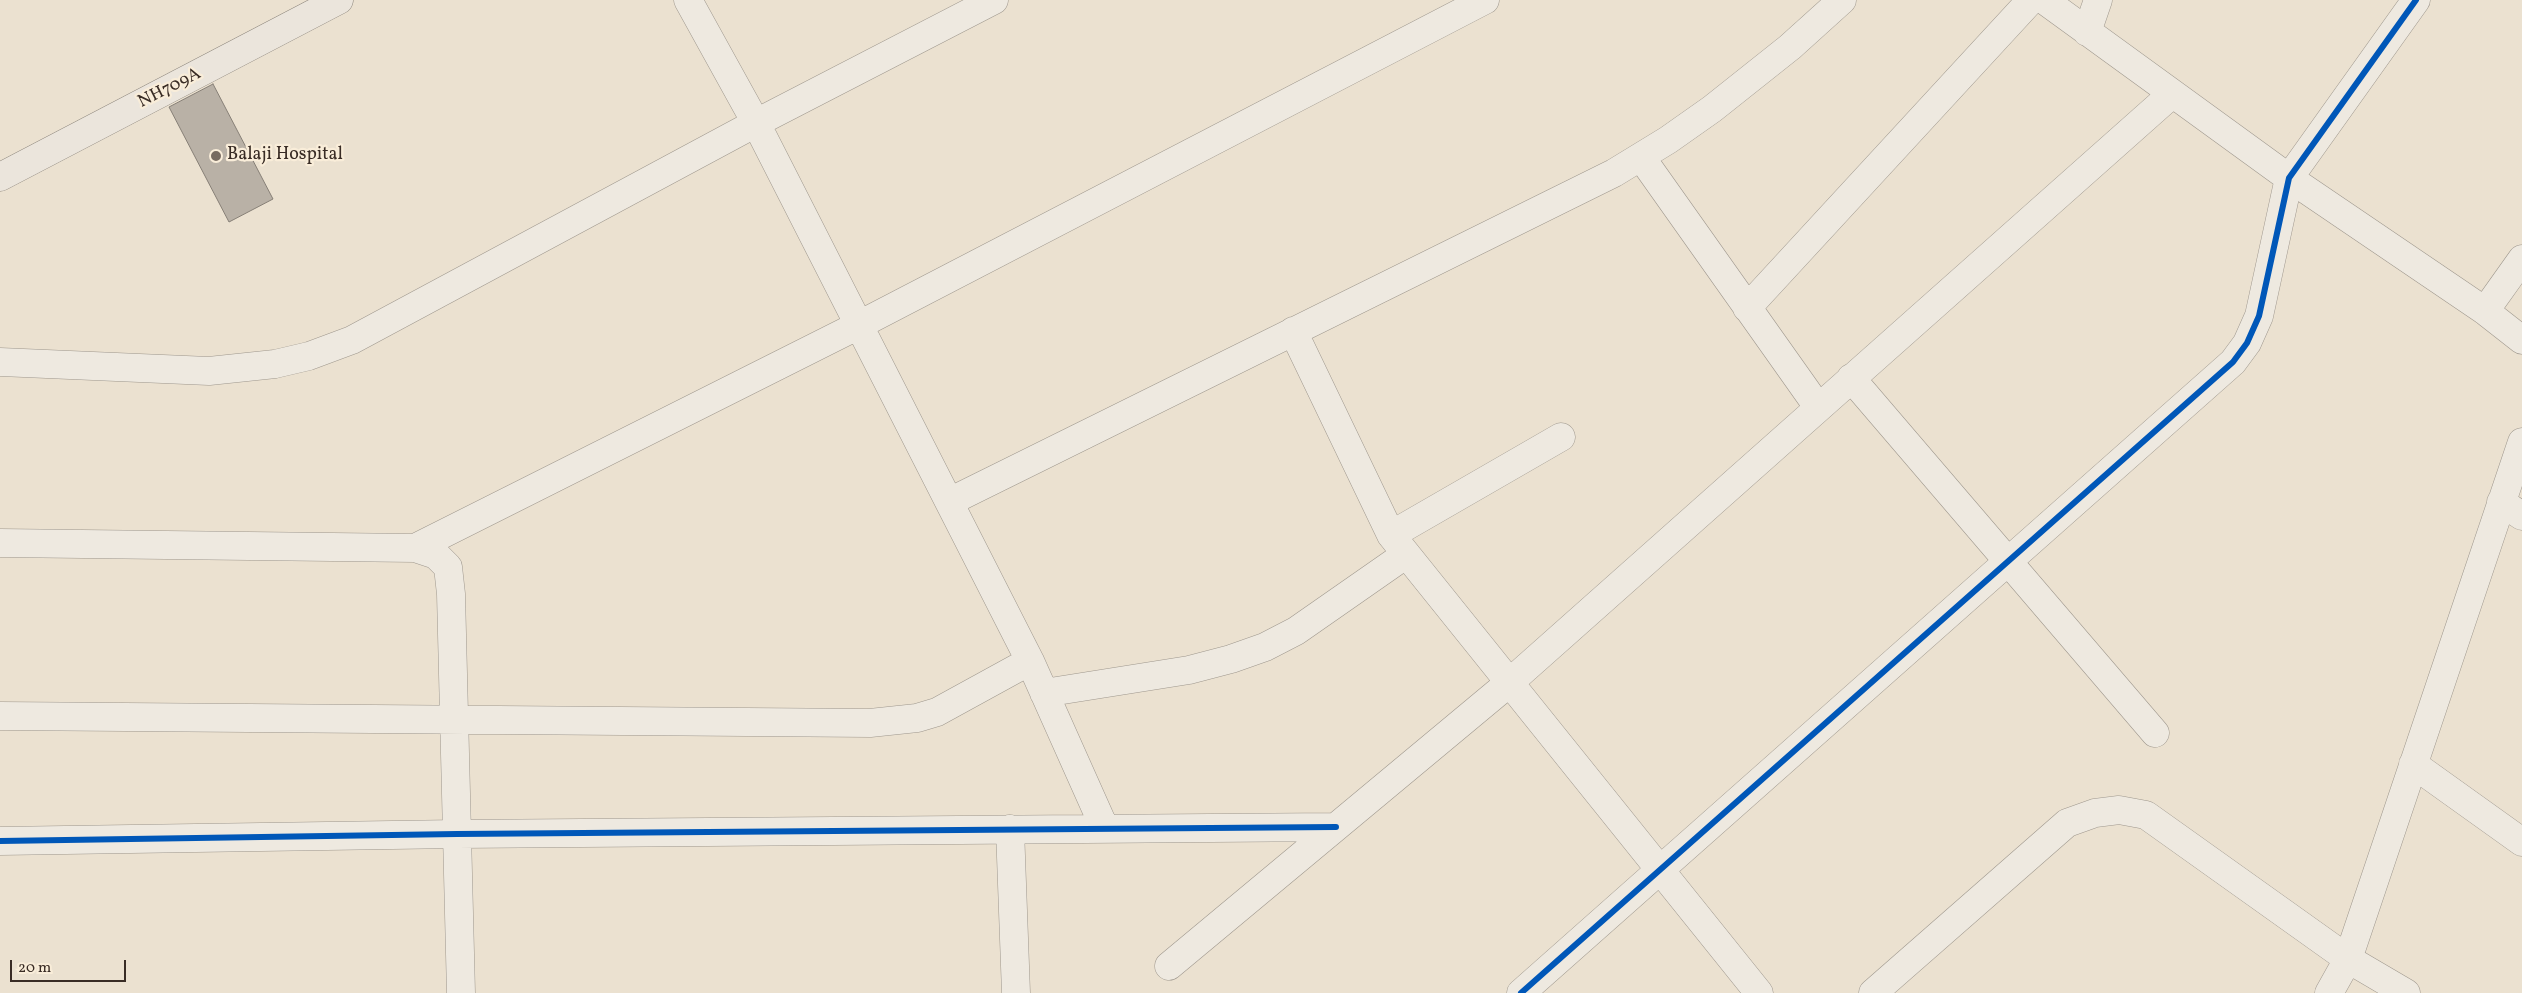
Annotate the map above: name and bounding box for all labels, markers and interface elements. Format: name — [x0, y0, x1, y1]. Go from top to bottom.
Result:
street label: NH709A — [135, 64, 205, 114]
place label: Balaji Hospital — [227, 145, 343, 167]
marker: Balaji Hospital — [209, 149, 223, 163]
scale bar — [12, 950, 129, 982]
text: 20 m — [18, 958, 51, 979]

